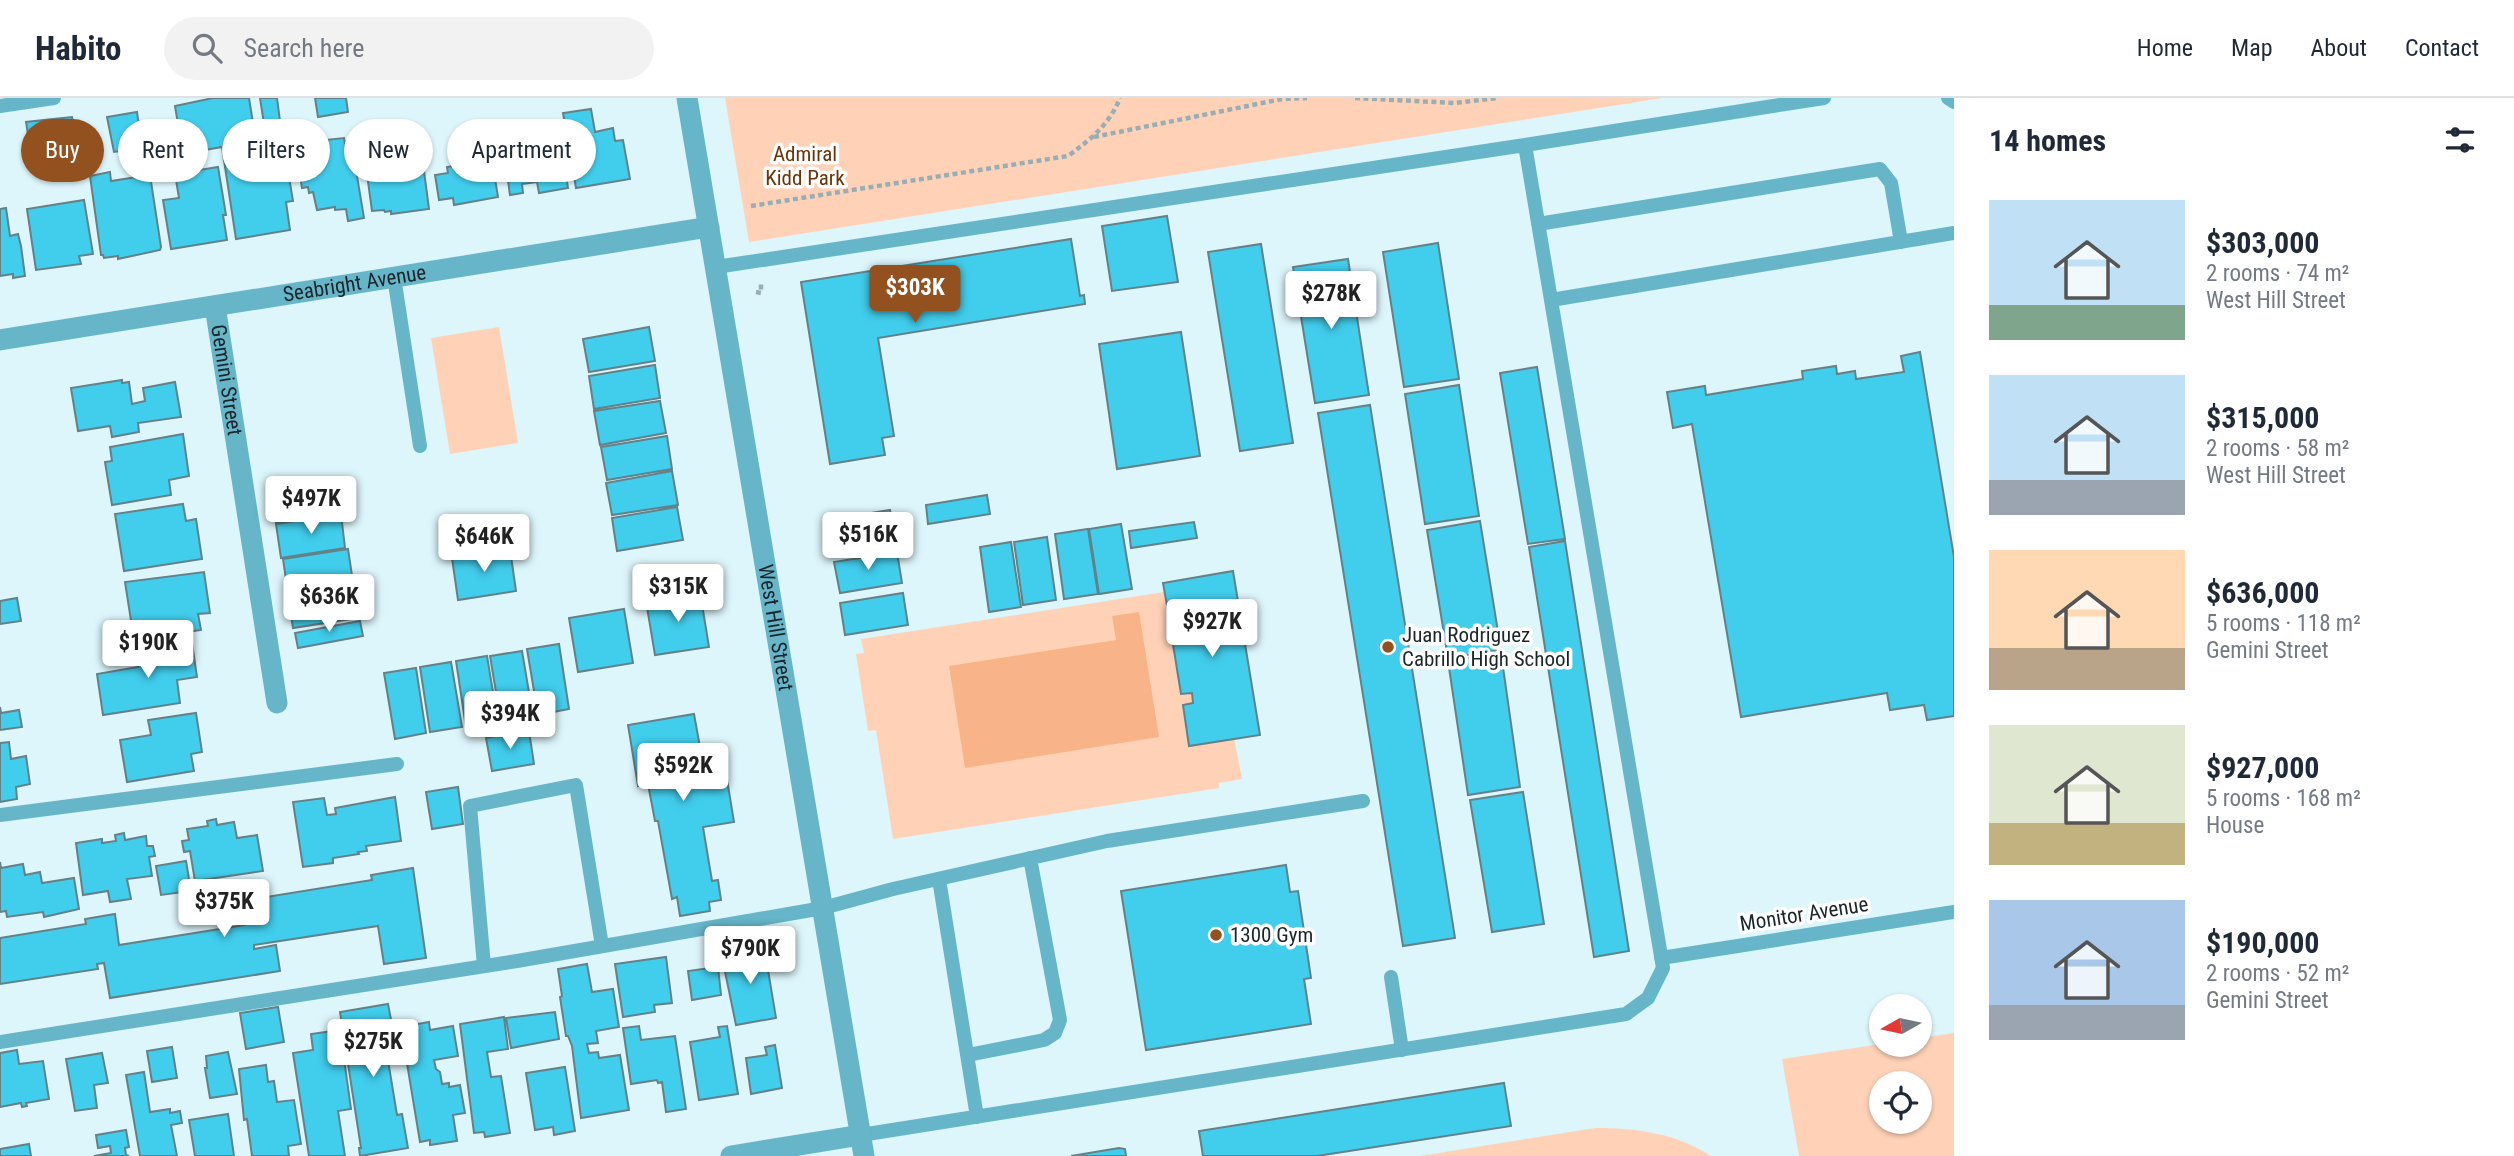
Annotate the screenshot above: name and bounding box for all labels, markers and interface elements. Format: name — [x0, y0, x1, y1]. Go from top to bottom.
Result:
search box — [164, 17, 654, 80]
text: Habito — [35, 29, 122, 68]
icon: search — [188, 29, 226, 67]
text: Search here — [244, 33, 364, 63]
text: Home — [2137, 34, 2193, 62]
text: Map — [2231, 34, 2273, 62]
text: About — [2311, 34, 2367, 62]
text: Contact — [2405, 34, 2479, 62]
chip: Buy — [21, 119, 104, 182]
chip: Rent — [118, 119, 208, 182]
chip: Filters — [222, 119, 330, 182]
chip: New — [344, 119, 433, 182]
chip: Apartment — [447, 119, 596, 182]
icon: filters — [2441, 121, 2479, 159]
text: 14 homes — [1989, 123, 2106, 158]
park label: Admiral Kidd Park — [765, 142, 845, 190]
text: $303,000 — [2206, 225, 2319, 260]
icon: home — [2045, 228, 2129, 312]
street label: Seabright Avenue — [281, 260, 428, 307]
text: 2 rooms · 74 m² — [2206, 260, 2349, 287]
pin: $303K — [866, 266, 964, 325]
pin: $278K — [1282, 272, 1380, 331]
text: $303K — [885, 274, 945, 301]
text: $278K — [1301, 280, 1361, 307]
text: West Hill Street — [2206, 287, 2346, 314]
street label: Gemini Street — [206, 323, 247, 437]
text: $315,000 — [2206, 400, 2319, 435]
icon: home — [2045, 403, 2129, 487]
text: 2 rooms · 58 m² — [2206, 435, 2349, 462]
text: West Hill Street — [2206, 462, 2346, 489]
pin: $497K — [262, 476, 360, 536]
text: $497K — [281, 485, 341, 512]
pin: $516K — [819, 512, 917, 572]
pin: $646K — [435, 514, 533, 574]
text: $516K — [838, 521, 898, 548]
text: $646K — [454, 523, 514, 550]
street label: West Hill Street — [753, 563, 798, 693]
pin: $315K — [629, 564, 727, 624]
text: $315K — [648, 573, 708, 600]
pin: $636K — [280, 574, 378, 634]
text: $636,000 — [2206, 575, 2319, 610]
icon: home — [2045, 578, 2129, 662]
text: $636K — [299, 583, 359, 610]
pin: $927K — [1163, 600, 1261, 659]
text: $927K — [1182, 608, 1242, 635]
text: 5 rooms · 118 m² — [2206, 610, 2361, 637]
pin: $190K — [99, 620, 197, 680]
place label: Juan Rodriguez Cabrillo High School — [1402, 623, 1570, 671]
text: $190K — [118, 629, 178, 656]
text: Gemini Street — [2206, 637, 2329, 664]
marker: Juan Rodriguez Cabrillo High School — [1380, 639, 1396, 655]
pin: $394K — [461, 692, 559, 751]
text: $394K — [480, 700, 540, 727]
pin: $592K — [634, 744, 732, 803]
text: $927,000 — [2206, 750, 2319, 785]
text: $592K — [653, 752, 713, 779]
icon: home — [2045, 753, 2129, 837]
text: 5 rooms · 168 m² — [2206, 785, 2361, 812]
text: House — [2206, 812, 2264, 839]
pin: $375K — [175, 880, 273, 939]
text: $375K — [194, 888, 254, 915]
street label: Monitor Avenue — [1738, 892, 1870, 936]
place label: 1300 Gym — [1230, 923, 1313, 947]
text: $190,000 — [2206, 925, 2319, 960]
pin: $790K — [701, 926, 799, 986]
marker: 1300 Gym — [1208, 927, 1224, 943]
icon: home — [2045, 928, 2129, 1012]
text: $790K — [720, 935, 780, 962]
text: 2 rooms · 52 m² — [2206, 960, 2349, 987]
text: Gemini Street — [2206, 987, 2329, 1014]
north arrow — [1869, 994, 1932, 1057]
map controls — [1869, 994, 1932, 1134]
pin: $275K — [324, 1020, 422, 1079]
text: $275K — [343, 1028, 403, 1055]
button: locate — [1869, 1071, 1932, 1134]

